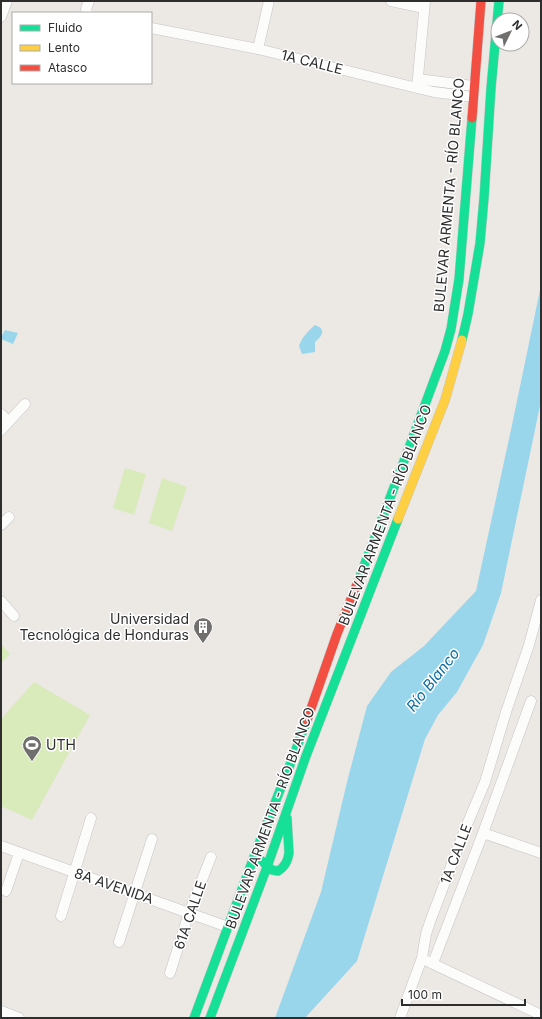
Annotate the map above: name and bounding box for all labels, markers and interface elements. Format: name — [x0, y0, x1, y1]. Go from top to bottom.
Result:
legend — [12, 12, 152, 84]
north arrow — [490, 12, 530, 52]
text: N — [509, 17, 525, 33]
text: Fluido — [48, 20, 83, 35]
text: Lento — [48, 40, 80, 55]
street label: 1A CALLE — [279, 46, 345, 77]
text: Atasco — [48, 60, 87, 75]
street label: BULEVAR ARMENTA - RÍO BLANCO — [430, 77, 467, 313]
street label: BULEVAR ARMENTA - RÍO BLANCO — [334, 402, 435, 628]
place label: Universidad Tecnológica de Honduras — [19, 610, 189, 643]
building icon: Universidad Tecnológica de Honduras — [192, 616, 214, 644]
water label: Río Blanco — [402, 644, 463, 715]
street label: BULEVAR ARMENTA - RÍO BLANCO — [221, 705, 318, 931]
sports icon: UTH — [21, 734, 43, 762]
place label: UTH — [46, 736, 76, 753]
street label: 1A CALLE — [436, 821, 475, 886]
street label: 8A AVENIDA — [72, 864, 156, 907]
street label: 61A CALLE — [170, 878, 209, 952]
scale bar — [402, 981, 525, 1007]
text: 100 m — [408, 987, 442, 1002]

